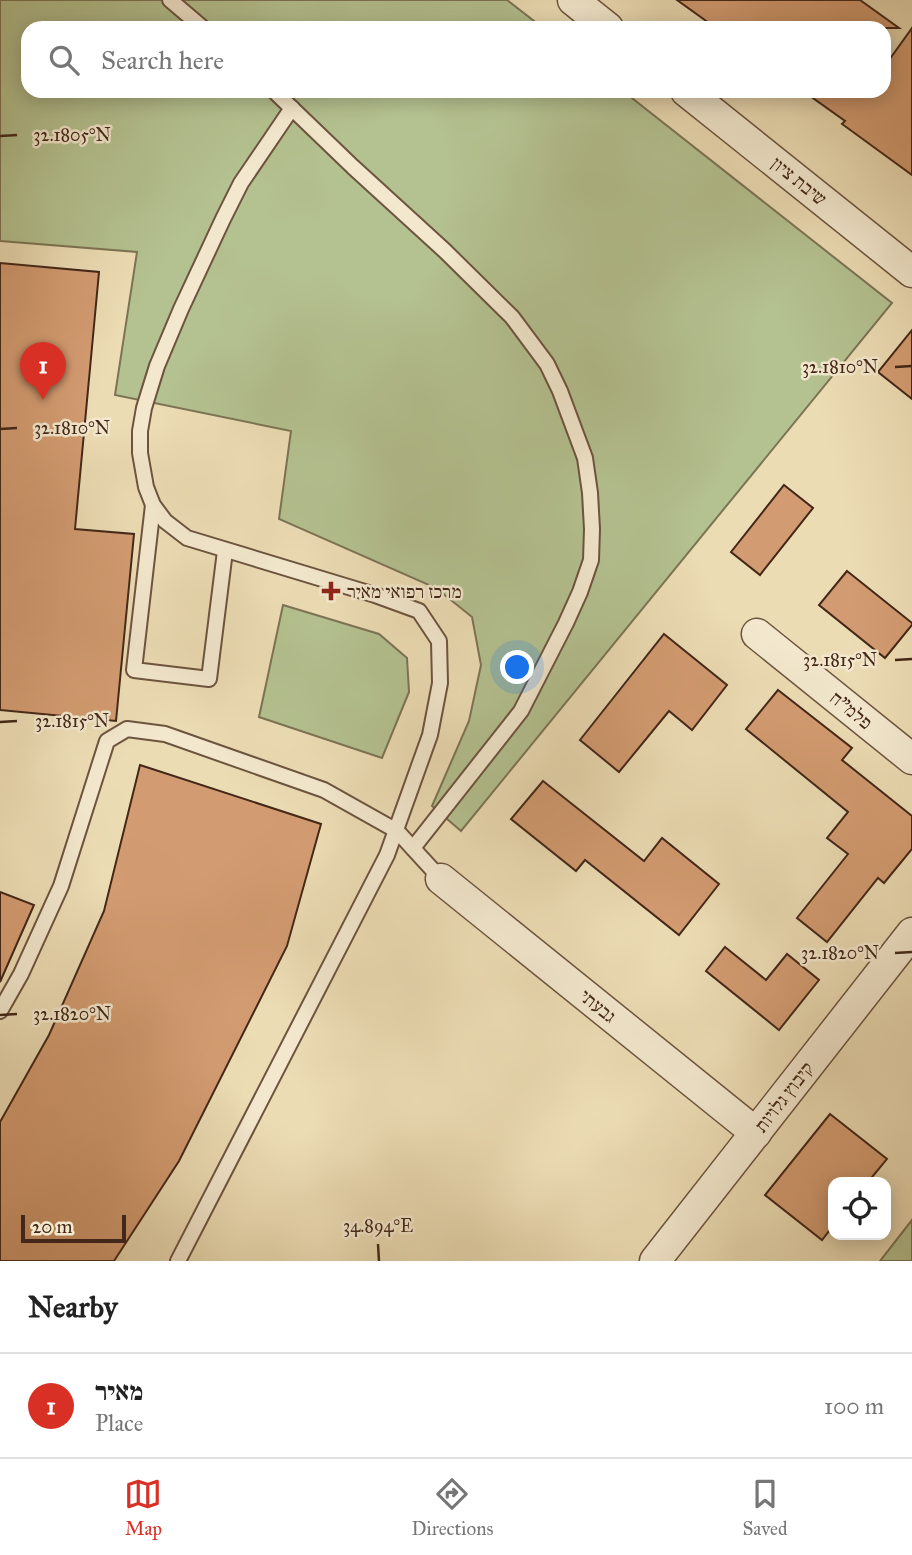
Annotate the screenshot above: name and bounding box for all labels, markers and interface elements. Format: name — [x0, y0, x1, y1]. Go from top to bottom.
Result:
search box — [21, 21, 891, 98]
icon: search — [45, 41, 83, 79]
text: Search here — [101, 44, 224, 76]
text: 32.1805°N — [33, 124, 111, 146]
street label: שיבת ציון — [767, 152, 831, 210]
pin: 1 — [20, 342, 66, 400]
text: 32.1810°N — [802, 356, 878, 378]
text: 32.1810°N — [34, 417, 110, 439]
place label: מרכז רפואי מאיר — [347, 580, 462, 603]
marker: מרכז רפואי מאיר — [321, 581, 341, 601]
text: 32.1815°N — [803, 649, 877, 671]
your location — [500, 650, 534, 684]
street label: פלמ"ח — [825, 686, 877, 734]
text: 32.1815°N — [35, 710, 109, 732]
text: 32.1820°N — [801, 942, 879, 964]
street label: גבעתי — [575, 984, 621, 1028]
text: 32.1820°N — [33, 1003, 111, 1025]
street label: קיבוץ גלויות — [749, 1057, 819, 1137]
map controls — [828, 1177, 891, 1240]
button: locate — [828, 1177, 891, 1240]
scale bar — [21, 1212, 126, 1244]
text: 20 m — [32, 1215, 73, 1238]
text: 34.894°E — [343, 1215, 413, 1237]
text: Nearby — [28, 1289, 118, 1325]
text: מאיר — [95, 1375, 143, 1407]
text: 1 — [46, 1392, 56, 1420]
text: 100 m — [824, 1392, 884, 1420]
text: Place — [95, 1409, 143, 1437]
tab: Map — [124, 1475, 162, 1540]
tab: Directions — [411, 1475, 493, 1540]
tab: Saved — [742, 1475, 788, 1540]

